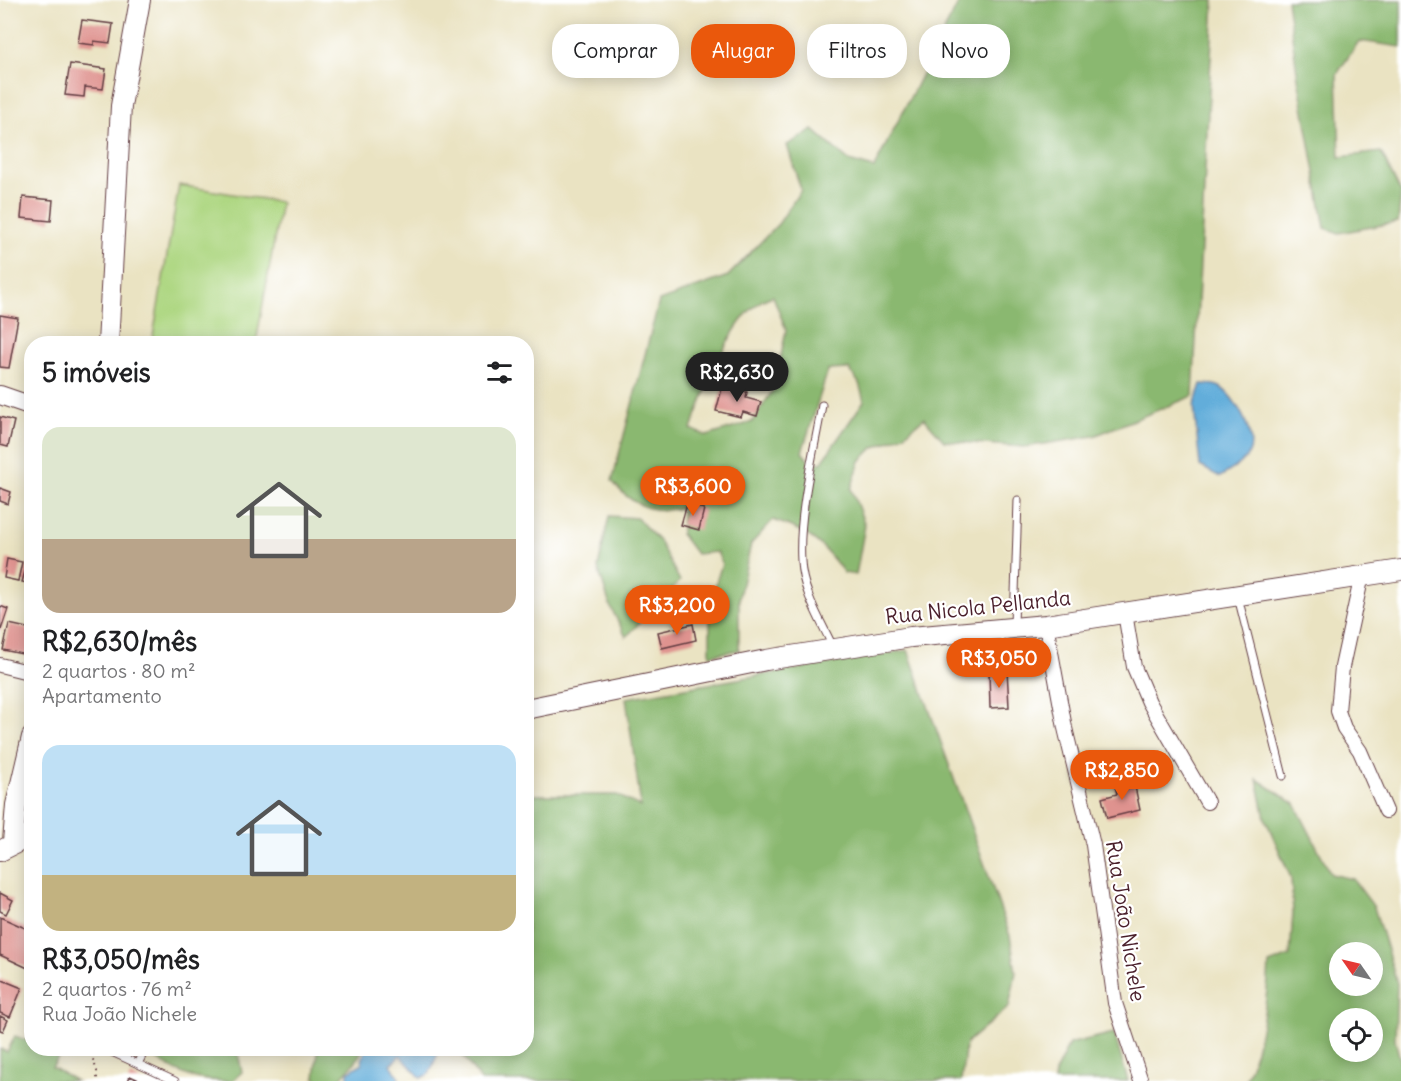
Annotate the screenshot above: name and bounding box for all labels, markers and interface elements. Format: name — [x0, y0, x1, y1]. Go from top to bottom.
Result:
chip: Comprar — [552, 24, 679, 78]
chip: Alugar — [691, 24, 795, 78]
chip: Filtros — [807, 24, 907, 78]
chip: Novo — [919, 24, 1010, 78]
pin: R$2,630 — [682, 352, 792, 403]
text: 5 imóveis — [42, 356, 151, 389]
icon: filters — [483, 356, 516, 389]
text: R$2,630 — [699, 359, 775, 384]
icon: home — [225, 466, 333, 574]
pin: R$3,600 — [638, 466, 748, 517]
text: R$3,600 — [654, 473, 732, 498]
street label: Rua Nicola Pellanda — [884, 584, 1072, 630]
pin: R$3,200 — [622, 585, 732, 636]
text: R$3,200 — [639, 592, 715, 617]
text: R$2,630/mês — [42, 625, 197, 658]
pin: R$3,050 — [944, 638, 1054, 689]
text: R$3,050 — [960, 645, 1038, 670]
text: 2 quartos · 80 m² — [42, 658, 195, 683]
text: Apartamento — [42, 683, 162, 708]
pin: R$2,850 — [1067, 750, 1177, 801]
text: R$2,850 — [1084, 757, 1160, 782]
icon: home — [225, 784, 333, 892]
street label: Rua João Nichele — [1100, 838, 1152, 1004]
north arrow — [1329, 942, 1383, 996]
map controls — [1329, 942, 1383, 1062]
text: R$3,050/mês — [42, 943, 200, 976]
text: 2 quartos · 76 m² — [42, 976, 192, 1001]
text: Rua João Nichele — [42, 1001, 197, 1026]
button: locate — [1329, 1008, 1383, 1062]

